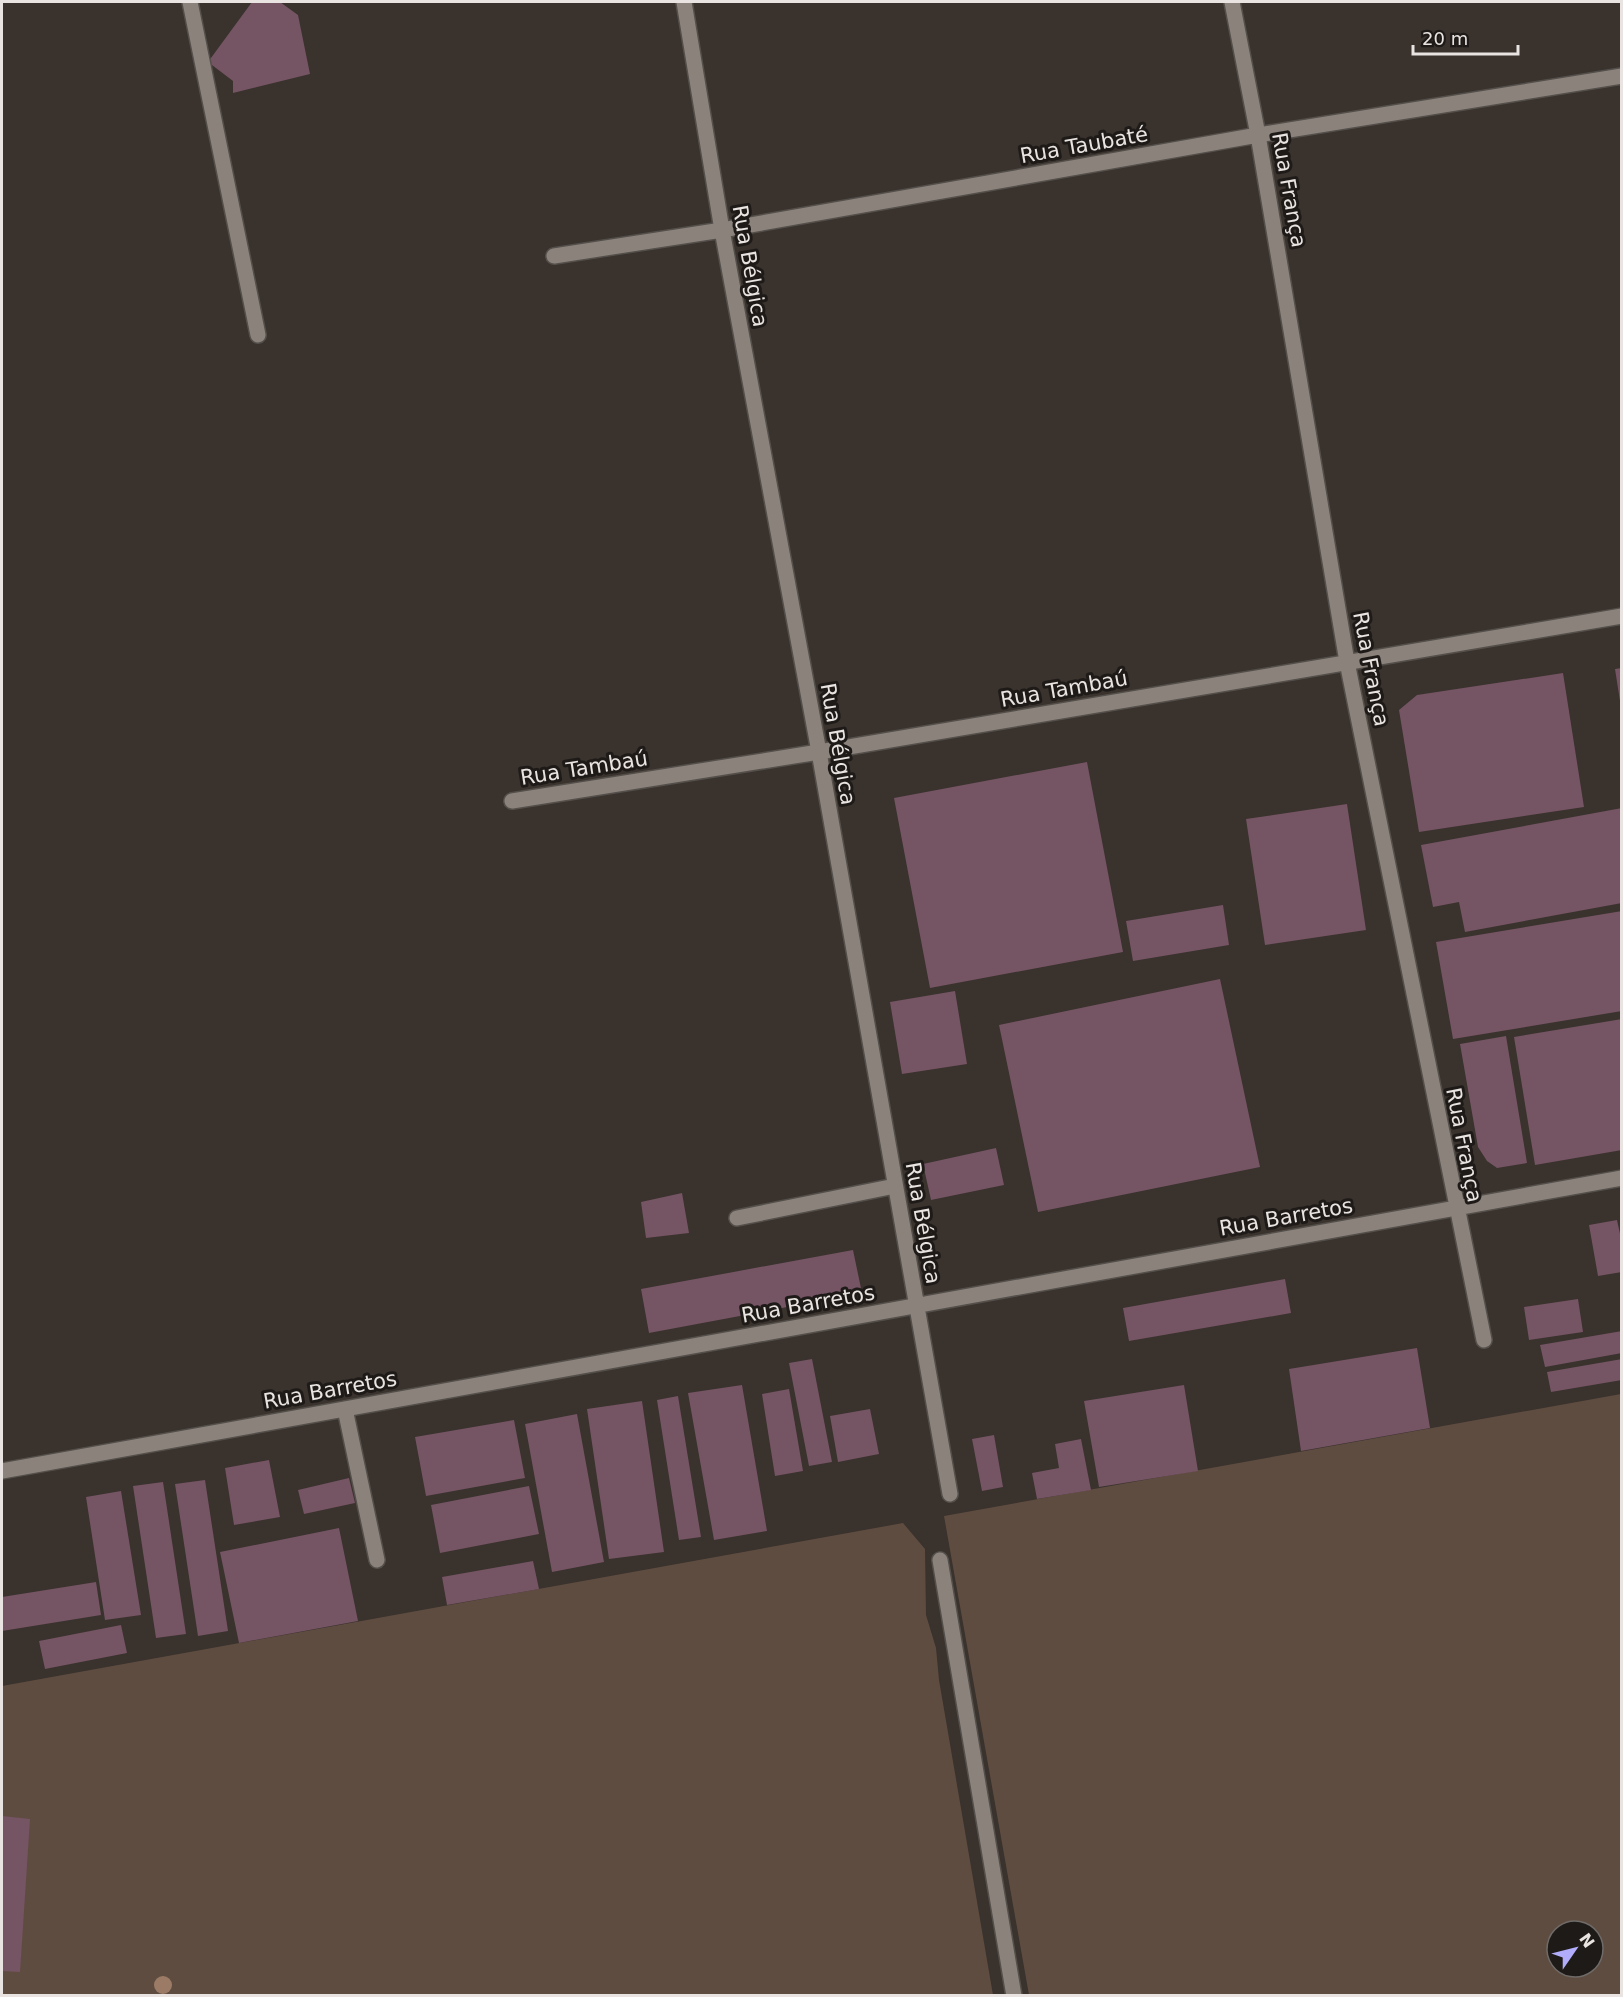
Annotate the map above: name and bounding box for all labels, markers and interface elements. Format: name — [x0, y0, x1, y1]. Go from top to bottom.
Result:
scale bar — [1413, 18, 1518, 56]
text: 20 m — [1422, 28, 1468, 49]
street label: Rua Taubaté — [1018, 122, 1150, 168]
street label: Rua França — [1267, 131, 1311, 249]
street label: Rua Bélgica — [727, 203, 773, 329]
street label: Rua França — [1348, 610, 1394, 728]
street label: Rua Tambaú — [999, 666, 1129, 712]
street label: Rua Bélgica — [815, 681, 861, 807]
street label: Rua Tambaú — [519, 746, 649, 790]
street label: Rua França — [1441, 1086, 1487, 1204]
street label: Rua Bélgica — [900, 1160, 946, 1286]
street label: Rua Barretos — [1217, 1193, 1355, 1241]
street label: Rua Barretos — [739, 1280, 877, 1328]
street label: Rua Barretos — [261, 1366, 399, 1414]
north arrow — [1545, 1919, 1605, 1979]
text: N — [1575, 1930, 1598, 1952]

